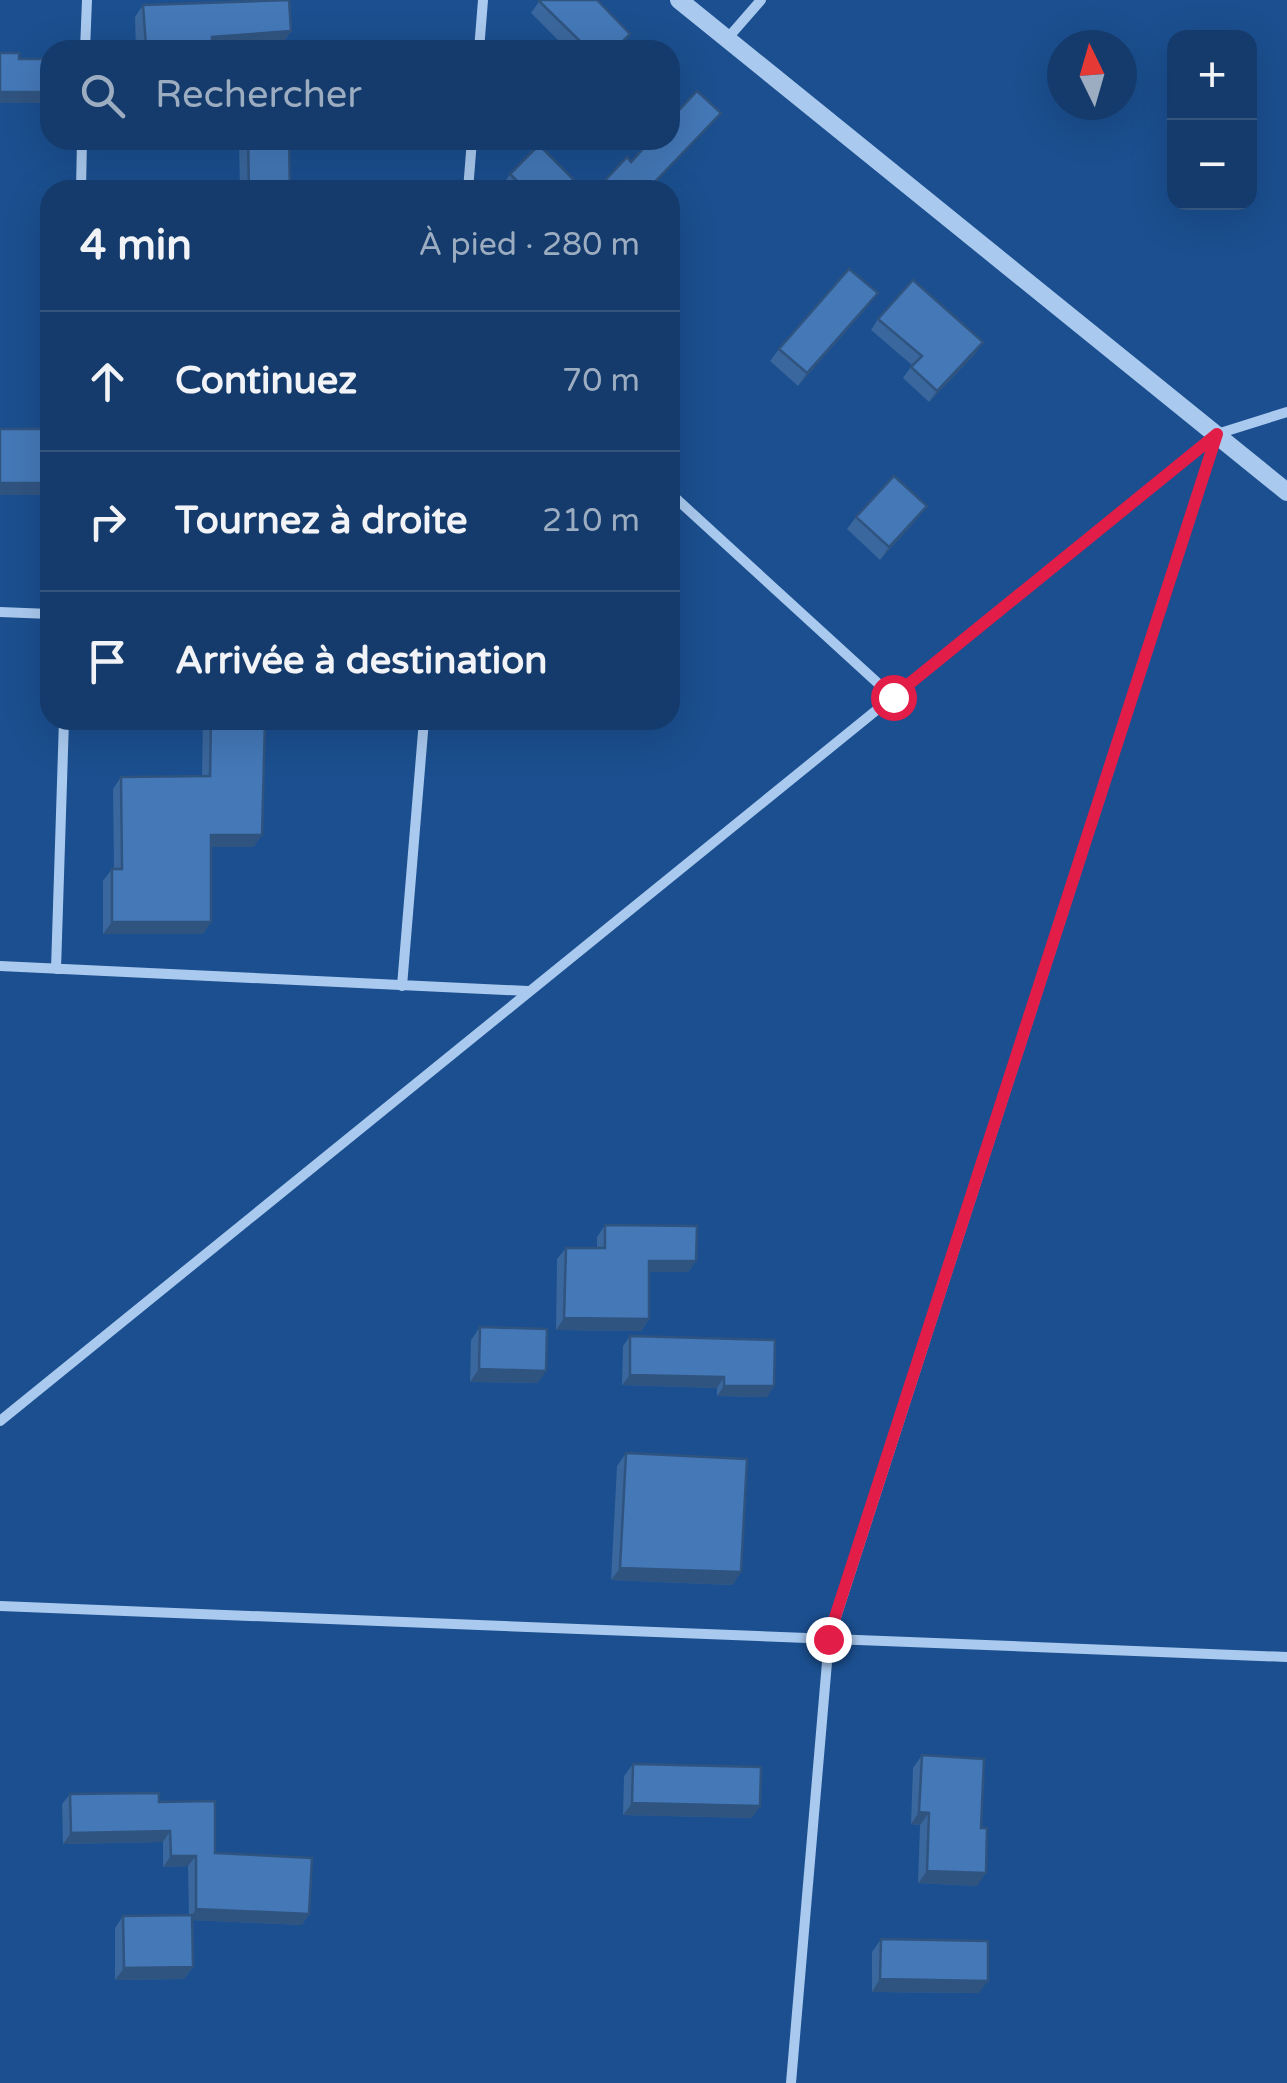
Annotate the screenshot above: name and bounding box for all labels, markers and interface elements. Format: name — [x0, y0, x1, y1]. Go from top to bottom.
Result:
north arrow — [1047, 30, 1137, 120]
map controls — [1167, 30, 1257, 210]
button: + — [1167, 30, 1257, 120]
search box — [40, 40, 680, 150]
icon: search — [75, 68, 130, 123]
text: Rechercher — [155, 72, 362, 118]
button: − — [1167, 120, 1257, 210]
text: 4 min — [80, 220, 192, 271]
text: À pied · 280 m — [418, 226, 640, 264]
icon: ahead — [80, 354, 135, 409]
text: Continuez — [175, 358, 357, 404]
text: 70 m — [562, 362, 640, 400]
icon: right — [80, 494, 135, 549]
text: Tournez à droite — [175, 498, 468, 544]
text: 210 m — [542, 502, 640, 540]
icon: arrive — [80, 634, 135, 689]
text: Arrivée à destination — [175, 638, 548, 684]
route start — [871, 675, 917, 721]
route end — [806, 1617, 852, 1663]

